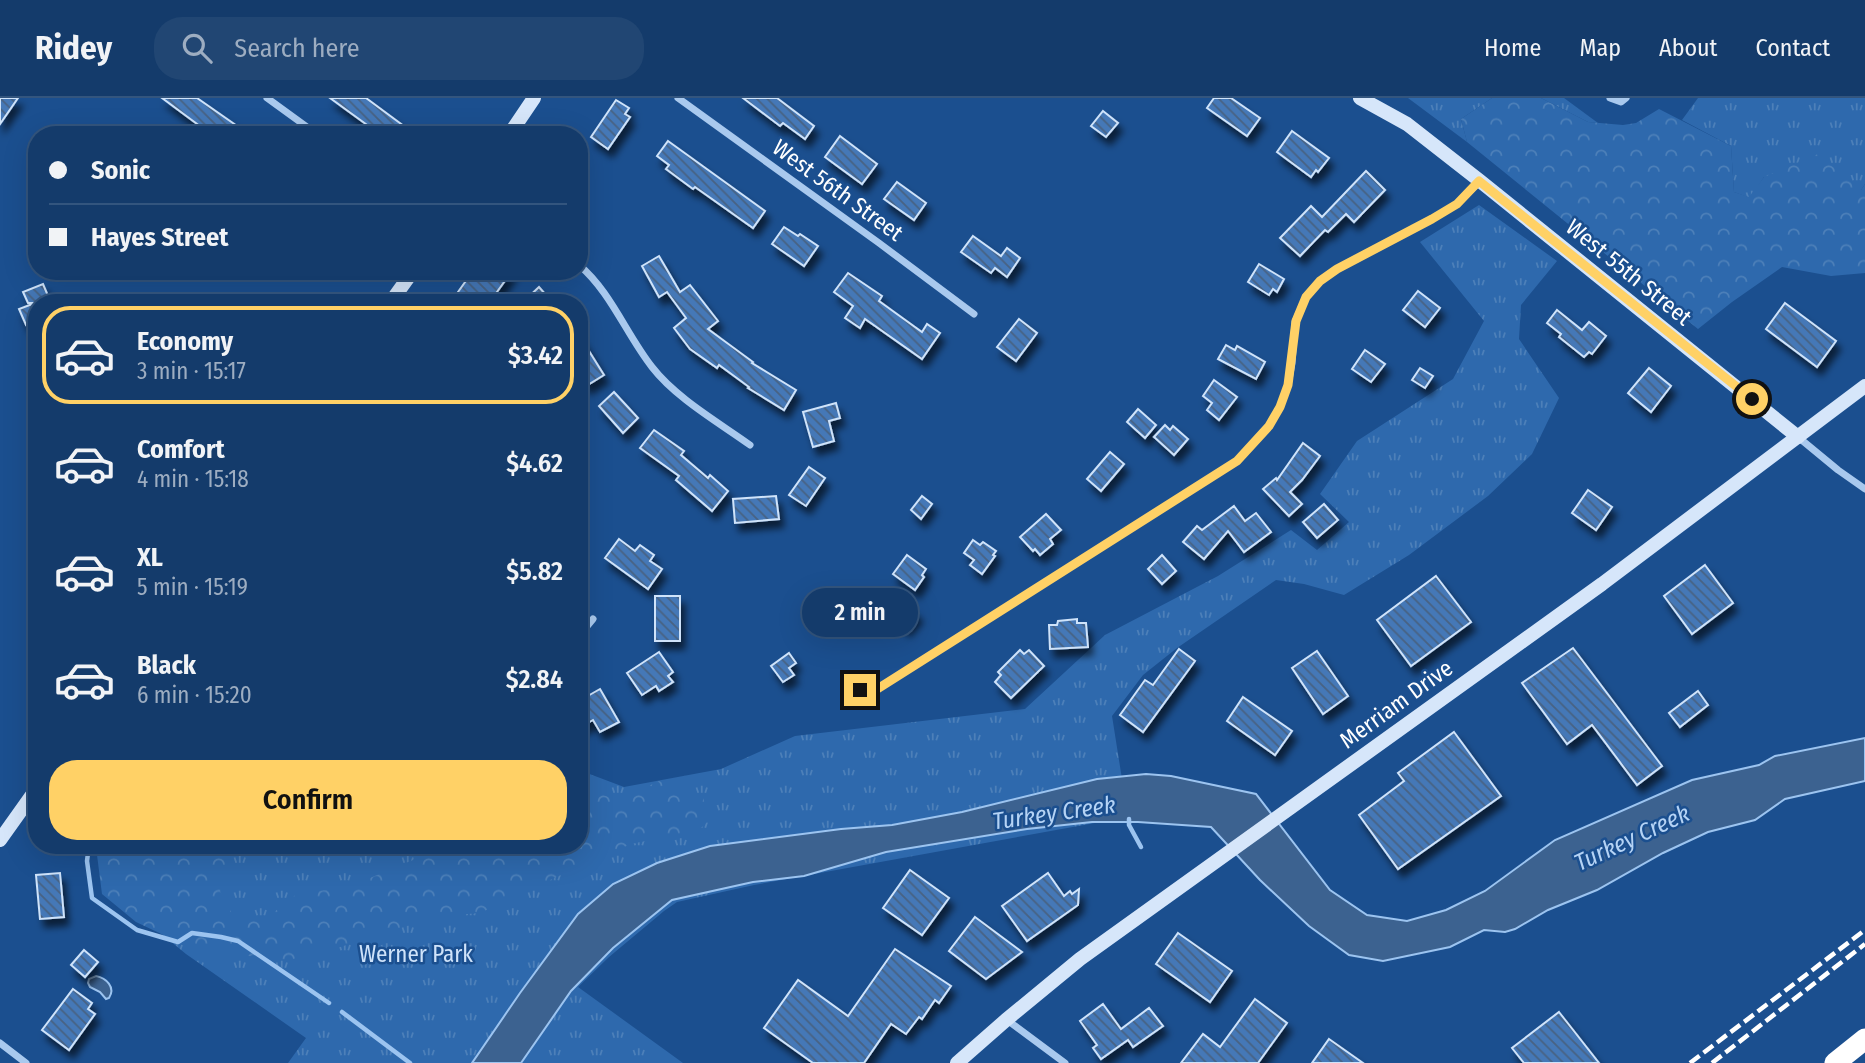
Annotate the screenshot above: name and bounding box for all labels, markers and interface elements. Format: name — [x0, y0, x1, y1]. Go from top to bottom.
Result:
search box — [154, 17, 644, 80]
text: Ridey — [35, 28, 112, 68]
icon: search — [178, 29, 216, 67]
text: Search here — [234, 33, 360, 64]
text: Home — [1484, 34, 1541, 62]
text: Map — [1579, 34, 1621, 62]
text: About — [1659, 34, 1717, 62]
text: Contact — [1755, 34, 1830, 62]
street label: West 56th Street — [767, 133, 909, 247]
text: Sonic — [91, 155, 150, 186]
street label: West 55th Street — [1561, 213, 1698, 331]
text: Hayes Street — [91, 222, 228, 253]
icon: car — [53, 324, 116, 387]
text: Economy — [137, 326, 233, 357]
text: $3.42 — [508, 340, 563, 371]
text: 3 min · 15:17 — [137, 357, 246, 385]
route start — [1736, 383, 1768, 415]
icon: car — [53, 432, 116, 495]
text: Comfort — [137, 434, 225, 465]
text: $4.62 — [506, 448, 563, 479]
text: 4 min · 15:18 — [137, 465, 249, 493]
icon: car — [53, 540, 116, 603]
text: XL — [137, 542, 163, 573]
text: $5.82 — [506, 556, 563, 587]
text: 5 min · 15:19 — [137, 573, 248, 601]
callout: 2 min — [802, 588, 918, 638]
text: 2 min — [834, 598, 886, 626]
icon: car — [53, 648, 116, 711]
text: Black — [137, 650, 196, 681]
street label: Merriam Drive — [1334, 654, 1458, 754]
text: $2.84 — [506, 664, 563, 695]
route end — [844, 674, 876, 706]
text: 6 min · 15:20 — [137, 681, 252, 709]
button: Confirm — [49, 760, 567, 840]
water label: Turkey Creek — [991, 790, 1118, 836]
water label: Turkey Creek — [1570, 799, 1694, 877]
park label: Werner Park — [359, 940, 473, 968]

